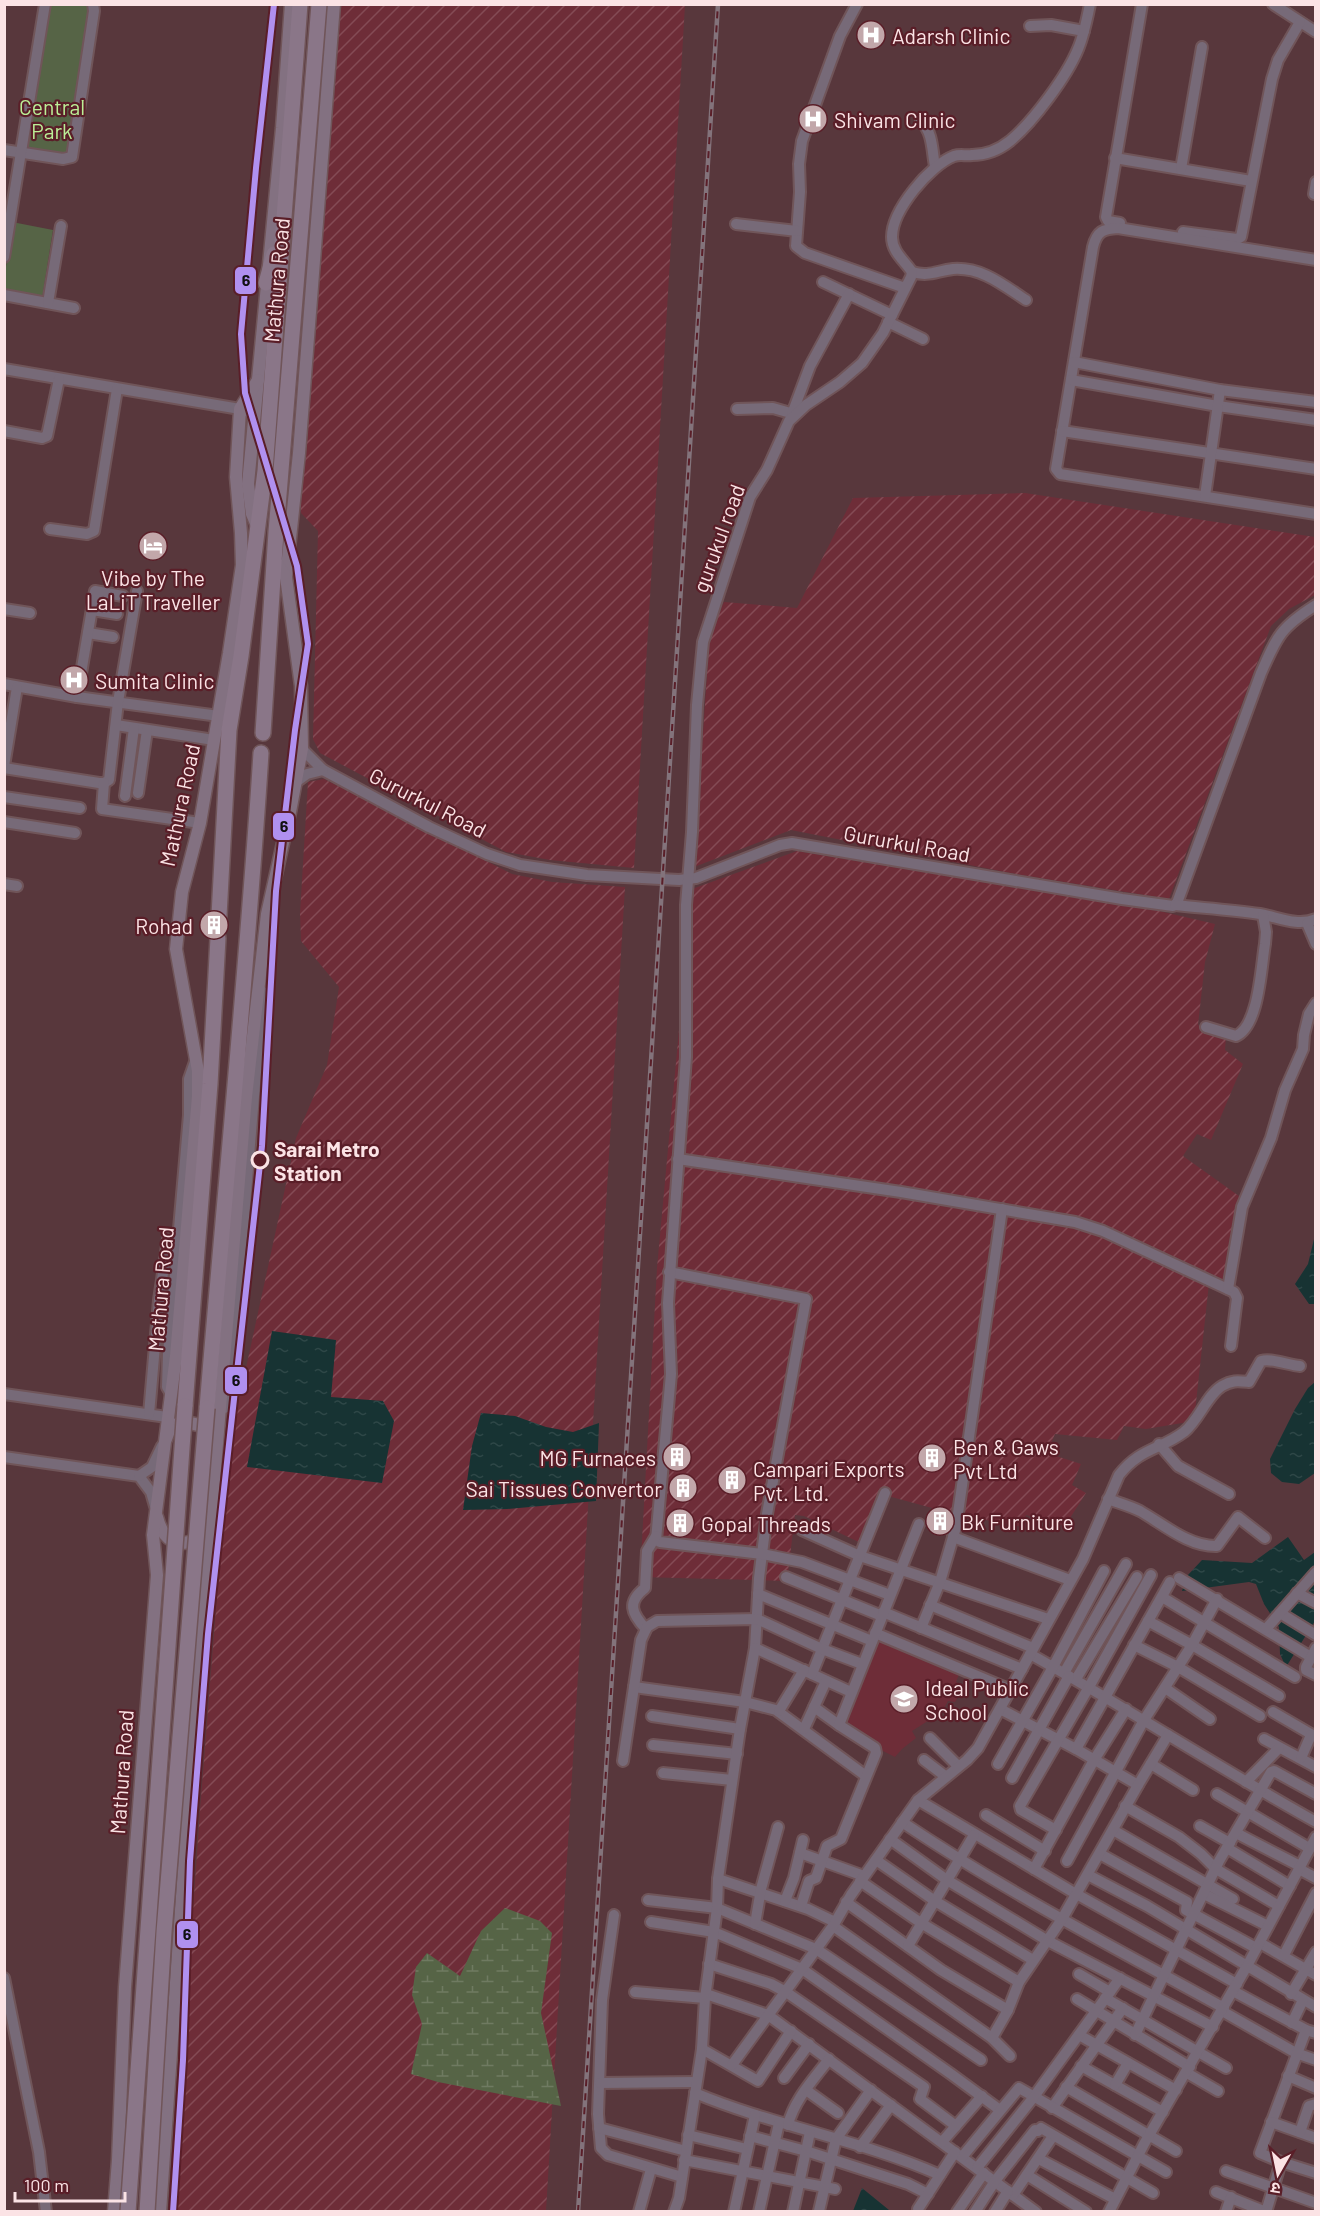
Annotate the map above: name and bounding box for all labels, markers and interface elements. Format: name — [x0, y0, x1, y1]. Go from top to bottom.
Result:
hospital icon: Adarsh Clinic — [855, 19, 887, 51]
place label: Adarsh Clinic — [892, 23, 1010, 48]
park label: Central Park — [19, 94, 85, 143]
hospital icon: Shivam Clinic — [797, 103, 829, 135]
place label: Shivam Clinic — [834, 107, 956, 132]
street label: Mathura Road — [258, 217, 294, 343]
line badge: 6 — [234, 266, 257, 295]
text: 6 — [242, 270, 251, 289]
street label: gurukul road — [687, 480, 749, 596]
hotel icon: Vibe by The LaLiT Traveller — [137, 530, 169, 562]
place label: Vibe by The LaLiT Traveller — [86, 565, 221, 614]
hospital icon: Sumita Clinic — [58, 664, 90, 696]
place label: Sumita Clinic — [95, 668, 214, 693]
street label: Mathura Road — [154, 741, 204, 869]
street label: Gururkul Road — [365, 762, 491, 842]
line badge: 6 — [272, 812, 295, 841]
text: 6 — [280, 816, 289, 835]
street label: Gururkul Road — [842, 820, 972, 866]
building icon: Rohad — [198, 909, 230, 941]
place label: Rohad — [135, 913, 193, 938]
place label: Sarai Metro Station — [274, 1136, 380, 1185]
marker: Sarai Metro Station — [251, 1151, 269, 1169]
street label: Mathura Road — [142, 1226, 178, 1352]
line badge: 6 — [224, 1366, 248, 1395]
text: 6 — [232, 1370, 241, 1389]
place label: Ben & Gaws Pvt Ltd — [953, 1434, 1059, 1483]
building icon: MG Furnaces — [661, 1441, 693, 1473]
building icon: Ben & Gaws Pvt Ltd — [916, 1442, 948, 1474]
place label: MG Furnaces — [539, 1445, 656, 1470]
place label: Campari Exports Pvt. Ltd. — [753, 1456, 905, 1505]
building icon: Campari Exports Pvt. Ltd. — [716, 1464, 748, 1496]
building icon: Sai Tissues Convertor — [667, 1472, 699, 1504]
place label: Sai Tissues Convertor — [466, 1476, 662, 1501]
building icon: Bk Furniture — [924, 1505, 956, 1537]
building icon: Gopal Threads — [664, 1507, 696, 1539]
place label: Bk Furniture — [961, 1509, 1074, 1534]
place label: Gopal Threads — [701, 1511, 831, 1536]
place label: Ideal Public School — [925, 1675, 1029, 1724]
school or university icon: Ideal Public School — [888, 1683, 920, 1715]
street label: Mathura Road — [104, 1709, 138, 1835]
line badge: 6 — [176, 1920, 199, 1949]
text: 6 — [183, 1924, 192, 1943]
north arrow — [1248, 2144, 1308, 2204]
scale bar — [15, 2165, 124, 2203]
text: 100 m — [24, 2174, 69, 2196]
text: उ — [1269, 2179, 1282, 2199]

